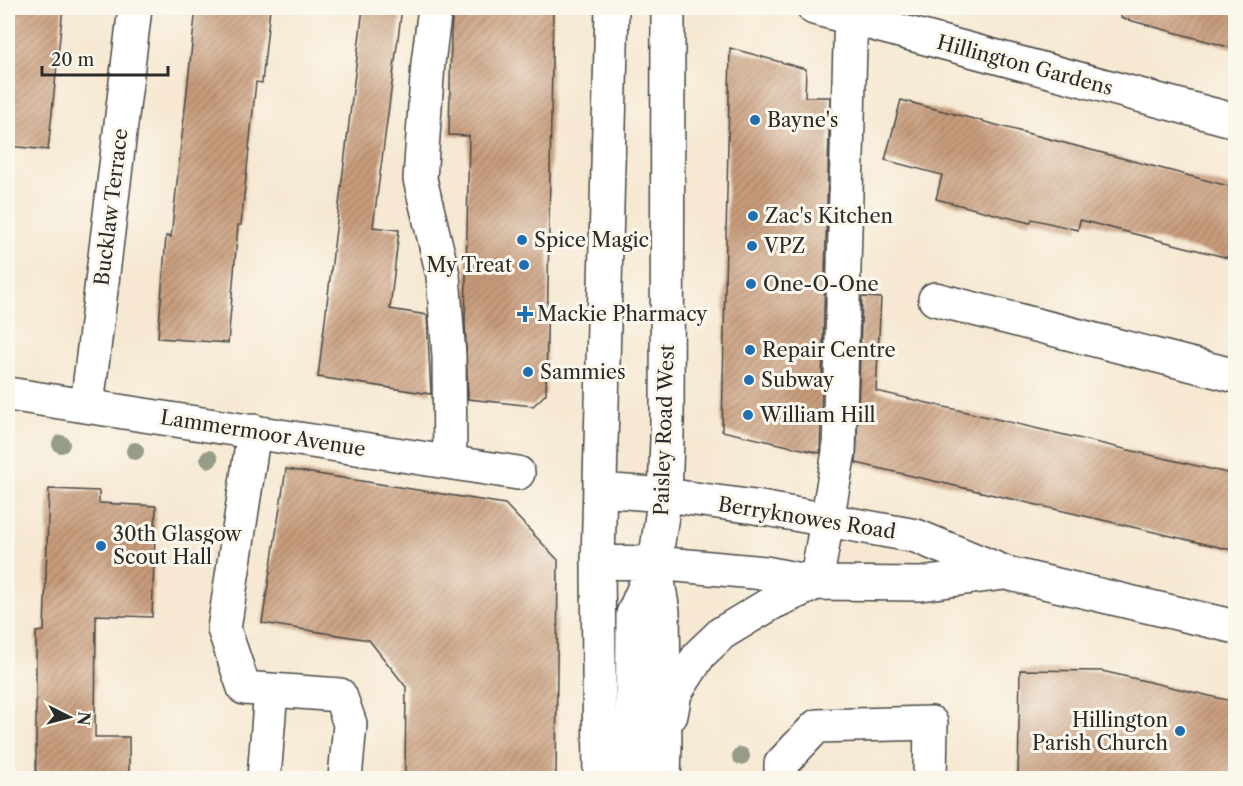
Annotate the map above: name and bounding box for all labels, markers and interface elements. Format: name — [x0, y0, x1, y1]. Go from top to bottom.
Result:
street label: Hillington Gardens — [935, 30, 1115, 100]
scale bar — [42, 39, 168, 77]
text: 20 m — [51, 49, 95, 71]
place label: Bayne's — [767, 108, 839, 132]
marker: Bayne's — [748, 113, 762, 127]
street label: Bucklaw Terrace — [89, 127, 133, 287]
place label: Zac's Kitchen — [765, 204, 894, 228]
marker: Zac's Kitchen — [746, 209, 760, 223]
place label: Spice Magic — [534, 228, 649, 252]
marker: Spice Magic — [515, 233, 529, 247]
place label: VPZ — [763, 234, 805, 258]
marker: VPZ — [745, 239, 759, 253]
place label: My Treat — [426, 253, 512, 277]
marker: My Treat — [517, 258, 531, 272]
place label: One-O-One — [763, 272, 879, 296]
marker: One-O-One — [744, 277, 758, 291]
place label: Mackie Pharmacy — [537, 302, 708, 326]
marker: Mackie Pharmacy — [518, 307, 532, 321]
place label: Repair Centre — [762, 338, 896, 362]
marker: Repair Centre — [743, 343, 757, 357]
street label: Paisley Road West — [649, 344, 679, 516]
place label: Sammies — [540, 360, 626, 384]
marker: Sammies — [521, 365, 535, 379]
place label: Subway — [761, 368, 835, 392]
marker: Subway — [742, 373, 756, 387]
place label: William Hill — [759, 403, 876, 427]
street label: Lammermoor Avenue — [159, 405, 367, 461]
marker: William Hill — [741, 408, 755, 422]
street label: Berryknowes Road — [716, 492, 898, 544]
place label: 30th Glasgow Scout Hall — [113, 522, 242, 569]
marker: 30th Glasgow Scout Hall — [94, 539, 108, 553]
north arrow — [39, 687, 99, 747]
place label: Hillington Parish Church — [1032, 708, 1168, 755]
text: N — [73, 711, 95, 727]
marker: Hillington Parish Church — [1173, 724, 1187, 738]

